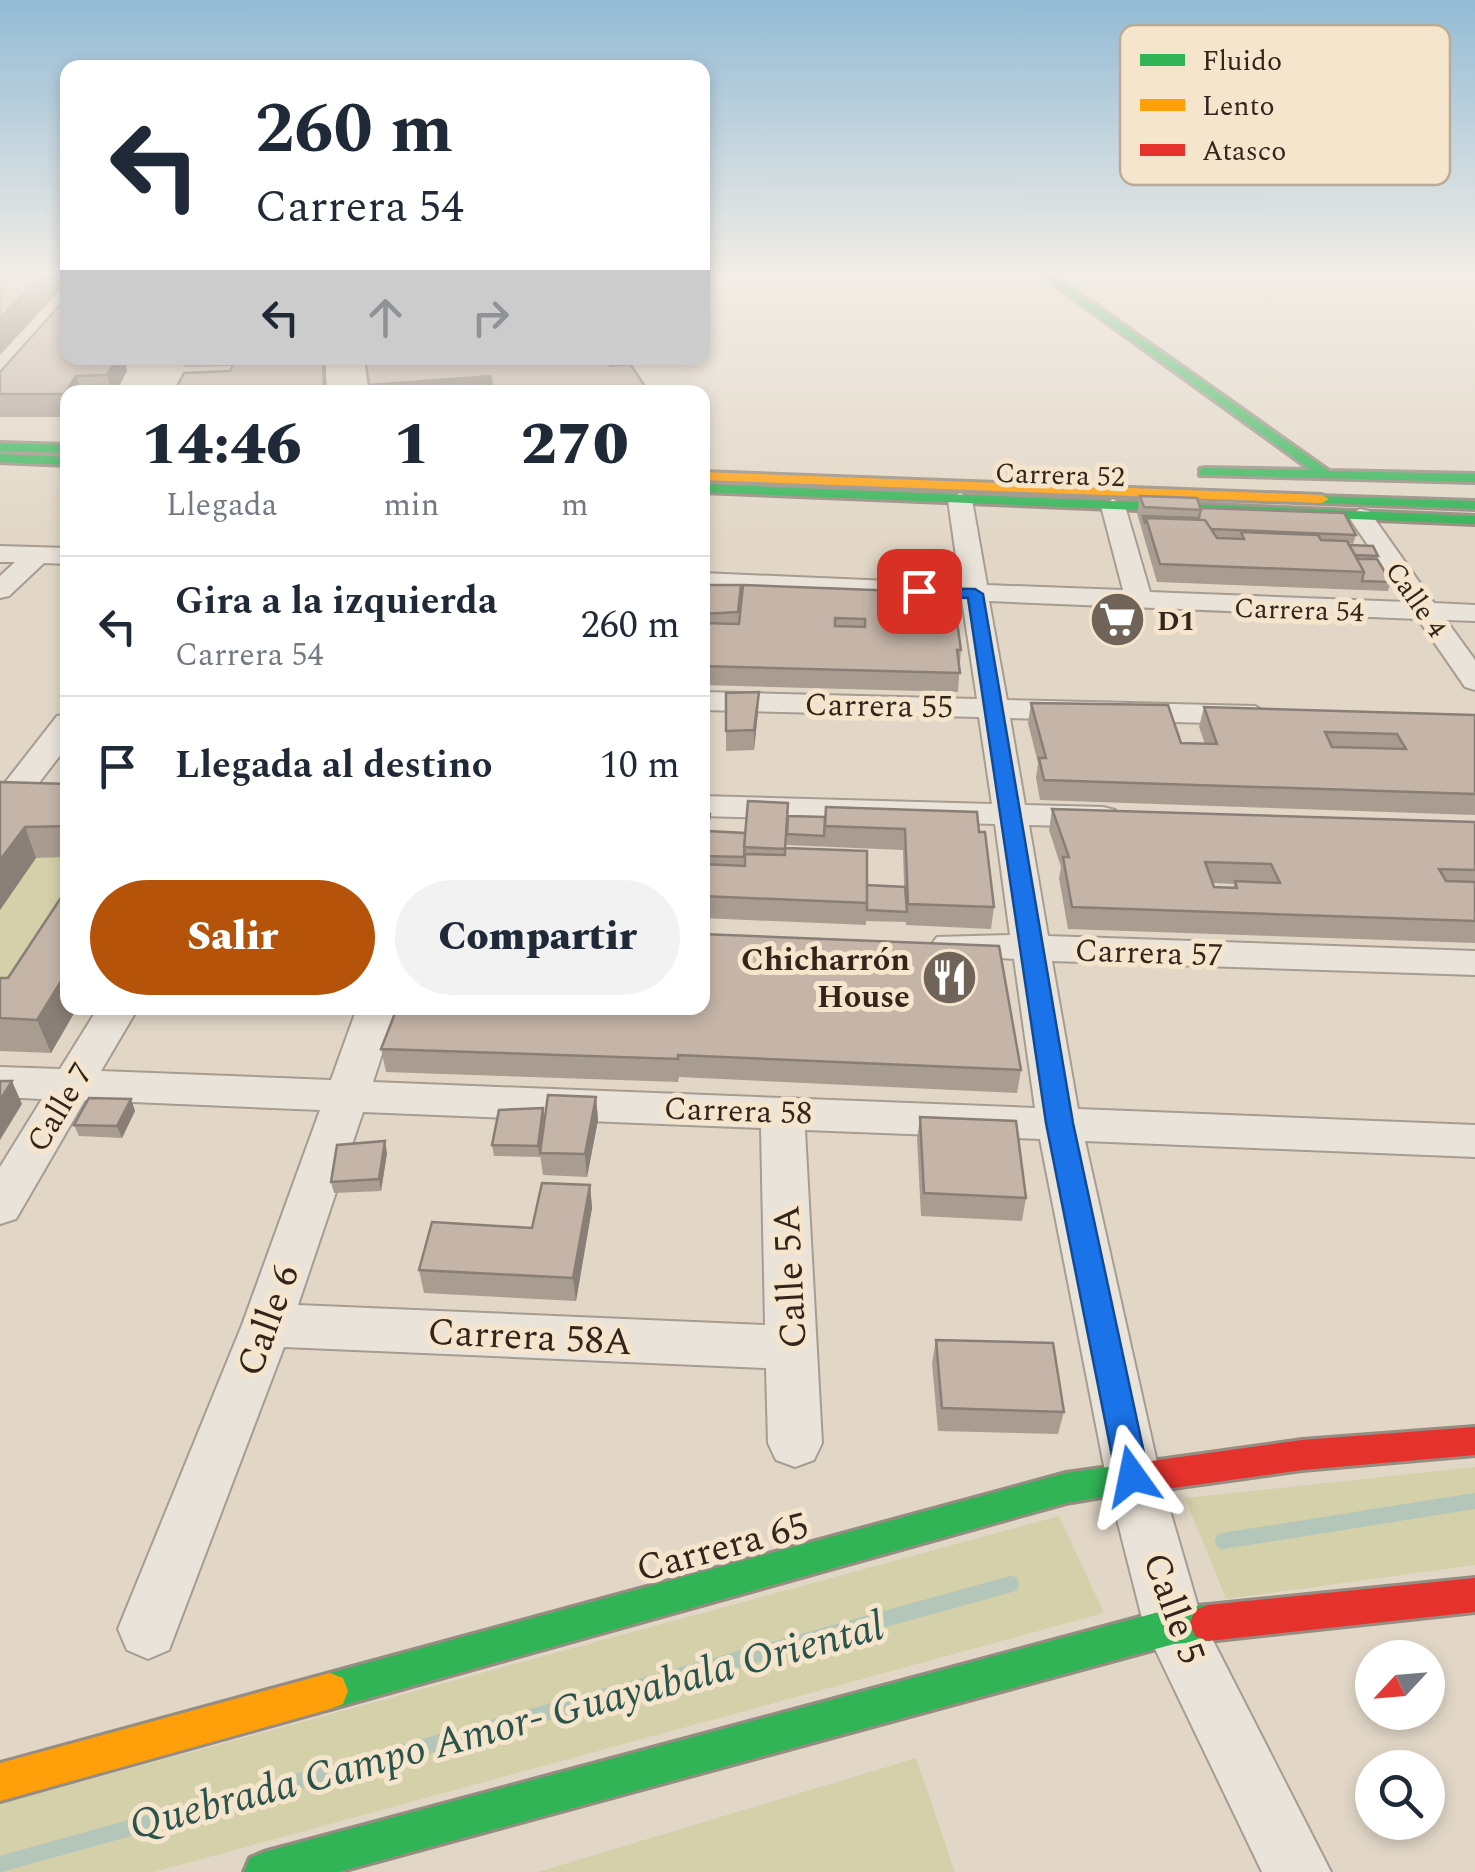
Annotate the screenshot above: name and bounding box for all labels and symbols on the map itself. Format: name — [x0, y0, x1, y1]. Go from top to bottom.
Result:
legend — [1120, 25, 1450, 185]
text: Fluido — [1202, 40, 1282, 83]
text: Lento — [1202, 85, 1275, 128]
text: Atasco — [1202, 130, 1286, 173]
street label: Carrera 52 — [994, 452, 1126, 499]
pin — [877, 549, 962, 634]
street label: Calle 4 — [1374, 553, 1458, 647]
street label: Carrera 54 — [1233, 587, 1365, 634]
supermarket icon: D1 — [1088, 590, 1148, 650]
place label: D1 — [1157, 600, 1195, 643]
street label: Carrera 55 — [804, 681, 954, 732]
street label: Carrera 57 — [1074, 926, 1224, 981]
place label: Chicharrón House — [741, 936, 910, 1022]
restaurant icon: Chicharrón House — [919, 947, 979, 1007]
street label: Calle 7 — [14, 1054, 106, 1162]
street label: Carrera 58 — [663, 1084, 813, 1139]
street label: Calle 5A — [758, 1204, 824, 1350]
street label: Calle 6 — [222, 1257, 316, 1385]
street label: Carrera 58A — [426, 1304, 634, 1372]
position arrow — [1080, 1424, 1184, 1528]
street label: Carrera 65 — [630, 1497, 815, 1599]
street label: Calle 5 — [1126, 1545, 1220, 1673]
water label: Quebrada Campo Amor- Guayabala Oriental — [123, 1595, 891, 1858]
north arrow — [1355, 1640, 1445, 1730]

